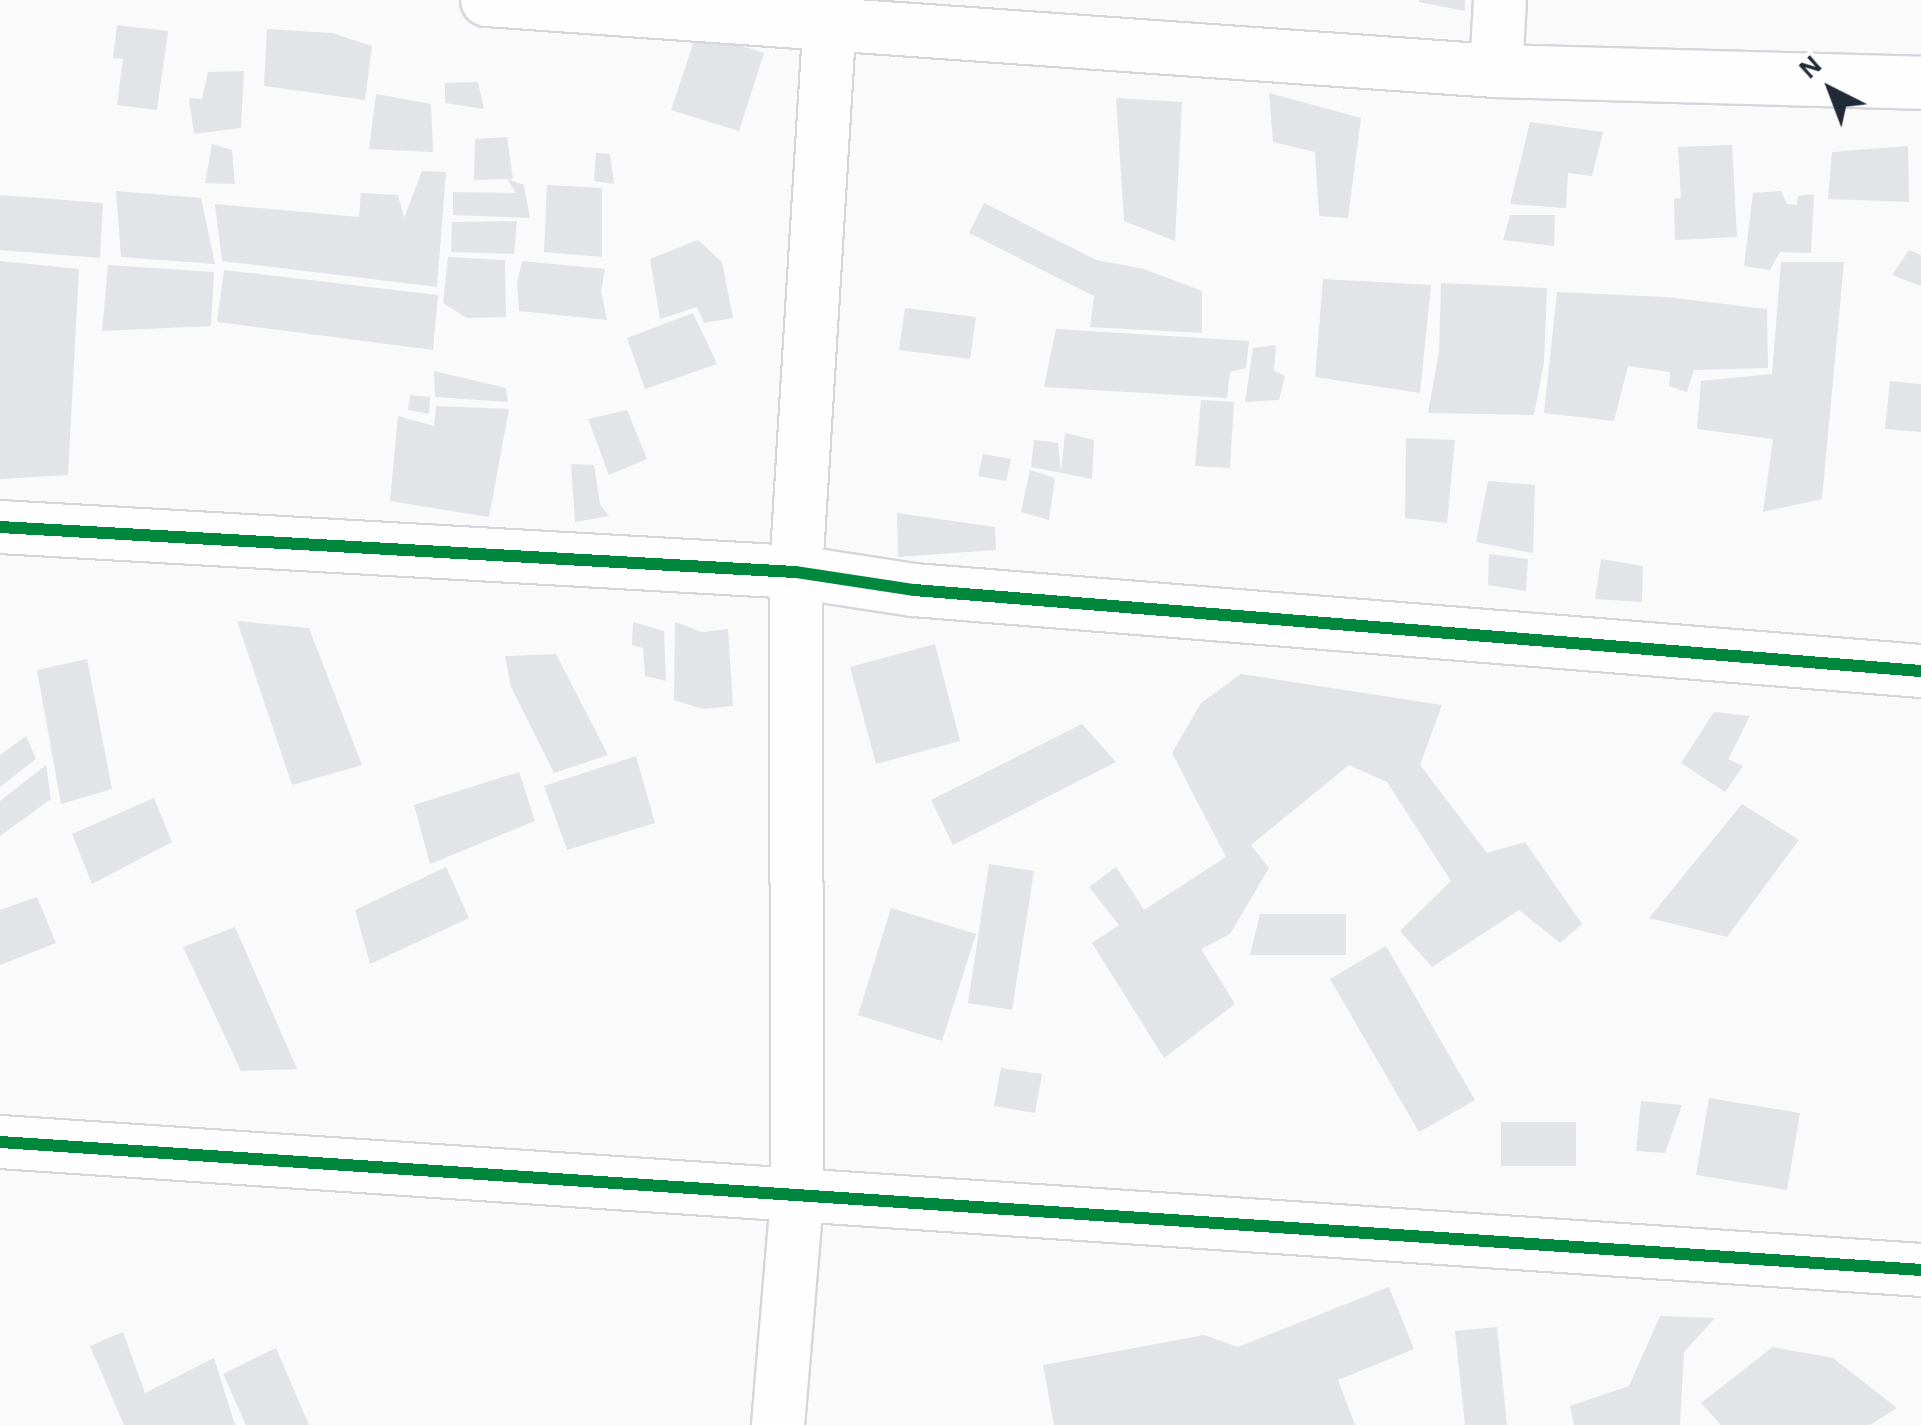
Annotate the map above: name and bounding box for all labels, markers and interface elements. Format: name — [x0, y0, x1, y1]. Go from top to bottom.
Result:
north arrow — [1781, 40, 1881, 140]
text: N — [1794, 51, 1828, 85]

